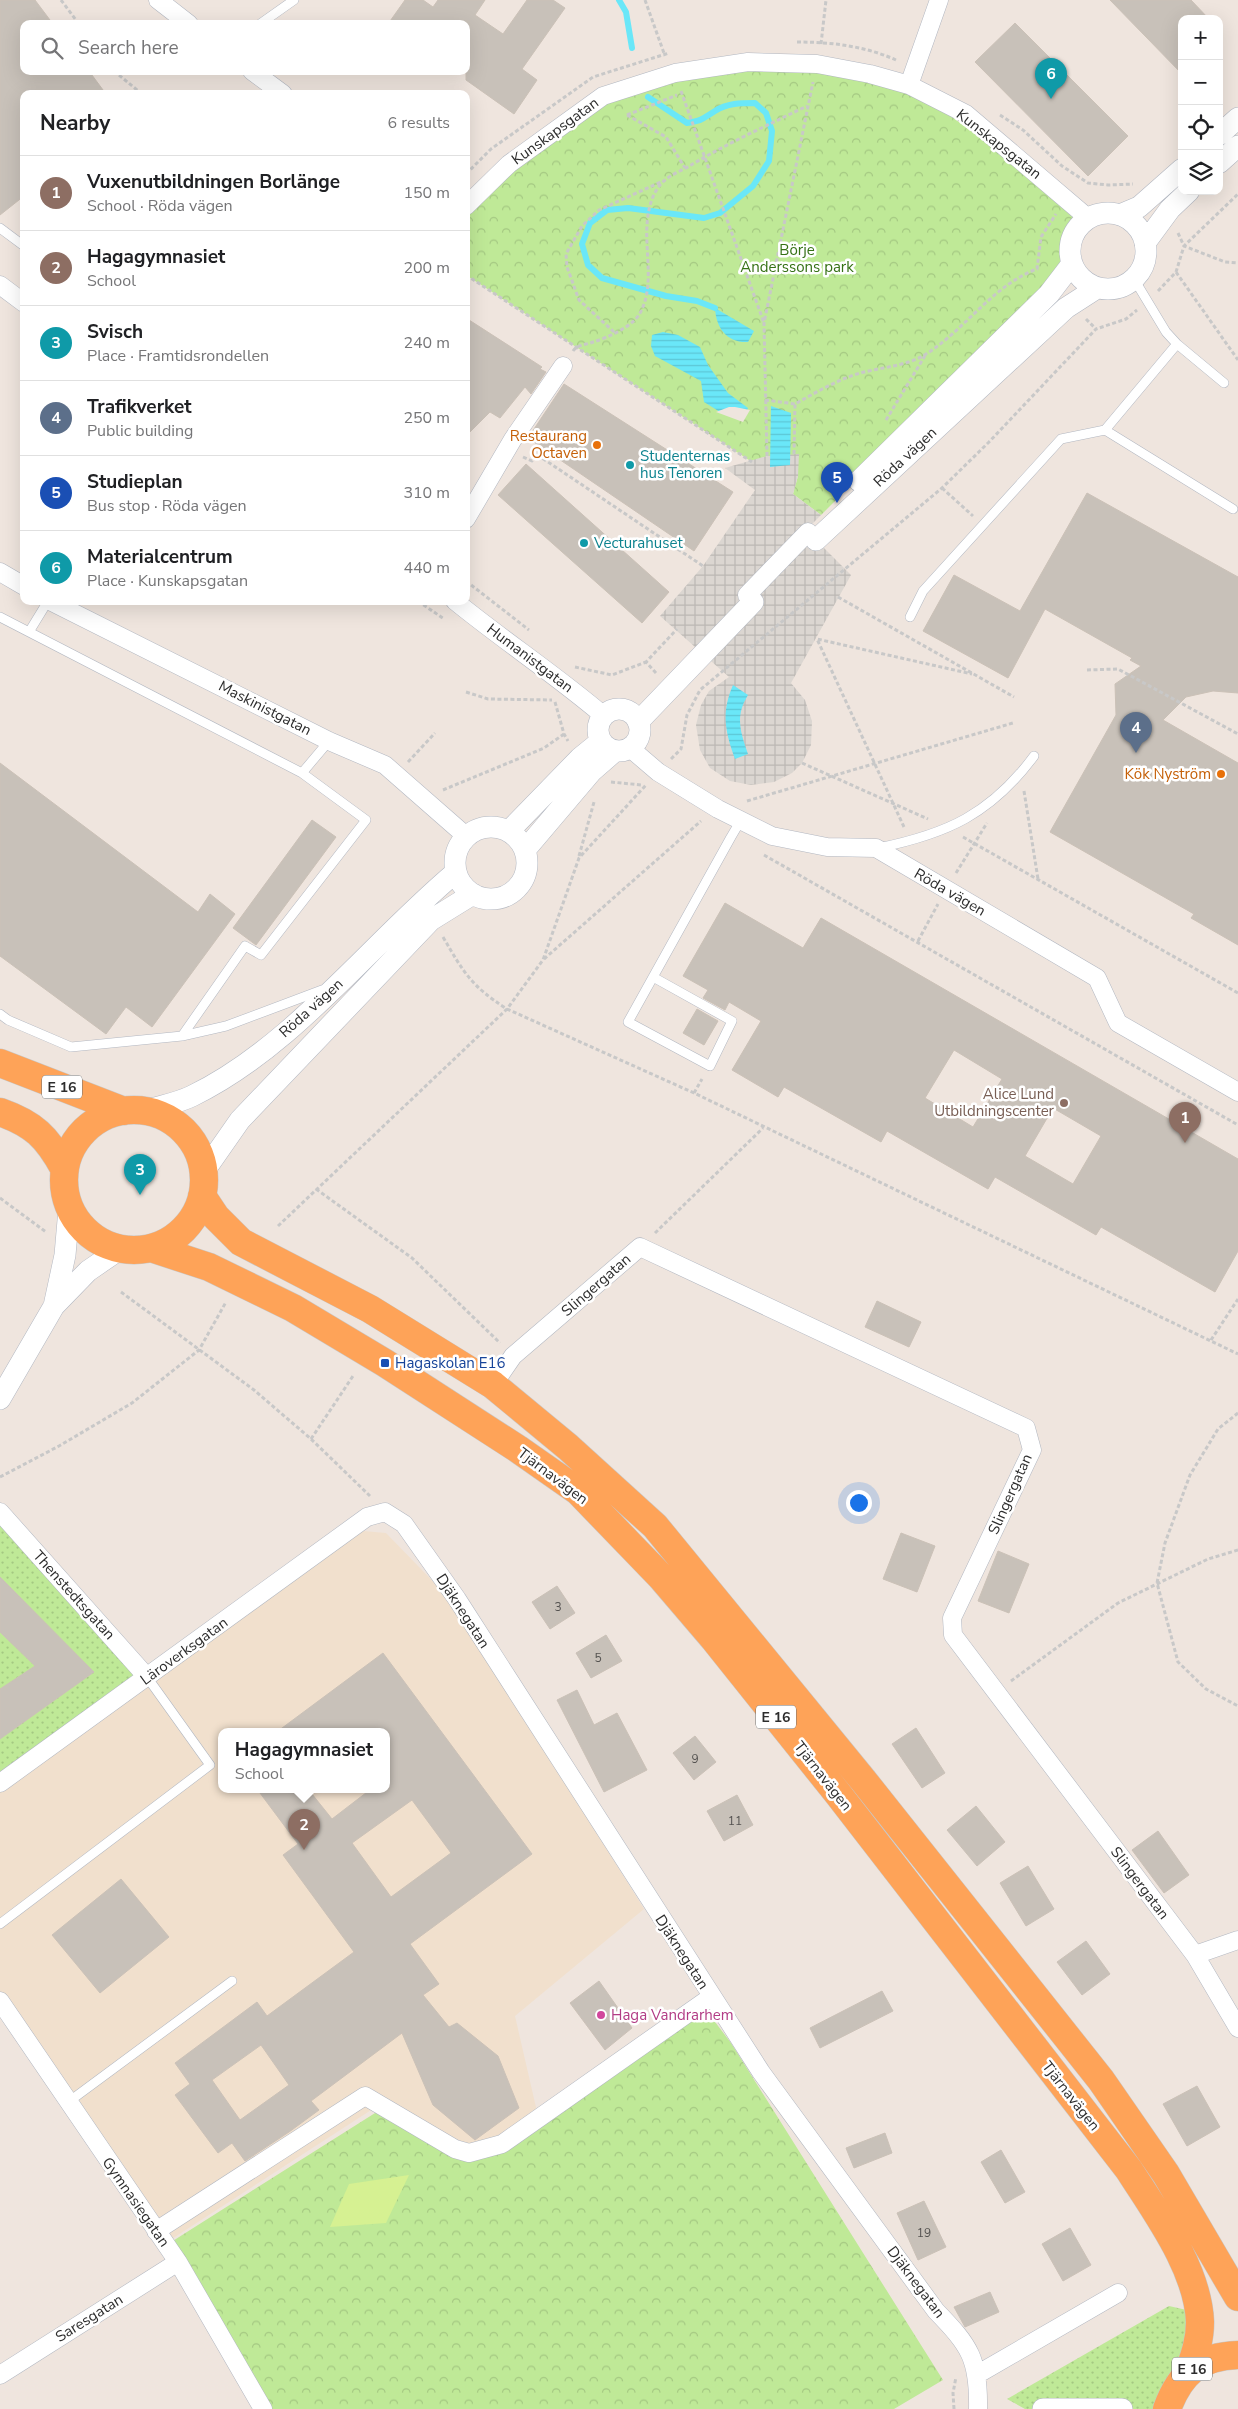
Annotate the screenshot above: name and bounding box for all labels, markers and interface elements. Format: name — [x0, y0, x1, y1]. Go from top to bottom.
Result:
map controls — [1178, 15, 1223, 195]
button: + — [1178, 15, 1223, 60]
search box — [20, 20, 470, 75]
icon: search — [38, 34, 66, 62]
text: Search here — [78, 35, 179, 61]
pin: 6 — [1035, 58, 1067, 99]
button: − — [1178, 60, 1223, 105]
street label: Kunskapsgatan — [507, 93, 603, 169]
street label: Kunskapsgatan — [952, 104, 1046, 184]
button: locate — [1178, 105, 1223, 150]
text: Nearby — [40, 109, 110, 137]
text: 6 results — [388, 112, 450, 134]
button: layers — [1178, 150, 1223, 195]
text: Vuxenutbildningen Borlänge — [87, 169, 340, 195]
text: 1 — [51, 182, 61, 204]
text: 150 m — [403, 182, 450, 204]
text: School · Röda vägen — [87, 195, 233, 217]
park label: Börje Anderssons park — [740, 240, 854, 277]
text: Hagagymnasiet — [87, 244, 225, 270]
text: 2 — [51, 257, 61, 279]
text: 200 m — [403, 257, 450, 279]
text: School — [87, 270, 136, 292]
text: Svisch — [87, 319, 143, 345]
text: 3 — [51, 332, 61, 354]
text: 240 m — [403, 332, 450, 354]
text: Place · Framtidsrondellen — [87, 345, 269, 367]
text: Trafikverket — [87, 394, 192, 420]
text: 4 — [51, 407, 61, 429]
text: 250 m — [403, 407, 450, 429]
text: Public building — [87, 420, 193, 442]
street label: Röda vägen — [869, 423, 941, 491]
place label: Restaurang Octaven — [510, 426, 587, 463]
marker: Restaurang Octaven — [591, 439, 603, 451]
place label: Studenternas hus Tenoren — [640, 446, 730, 483]
marker: Studenternas hus Tenoren — [624, 459, 636, 471]
pin: 5 — [821, 462, 853, 503]
text: Studieplan — [87, 469, 183, 495]
text: 5 — [51, 482, 61, 504]
text: 310 m — [403, 482, 450, 504]
text: Bus stop · Röda vägen — [87, 495, 247, 517]
place label: Vecturahuset — [593, 533, 683, 553]
marker: Vecturahuset — [578, 537, 590, 549]
text: Materialcentrum — [87, 544, 233, 570]
text: 6 — [51, 557, 61, 579]
text: 440 m — [403, 557, 450, 579]
text: Place · Kunskapsgatan — [87, 570, 248, 592]
street label: Humanistgatan — [483, 619, 577, 697]
street label: Maskinistgatan — [215, 676, 315, 740]
pin: 4 — [1120, 712, 1152, 753]
place label: Kök Nyström — [1125, 764, 1211, 784]
marker: Kök Nyström — [1215, 768, 1227, 780]
street label: Röda vägen — [911, 863, 989, 921]
street label: Röda vägen — [275, 974, 347, 1042]
road number: E 16 — [42, 1076, 82, 1098]
place label: Alice Lund Utbildningscenter — [934, 1084, 1055, 1121]
marker: Alice Lund Utbildningscenter — [1058, 1097, 1070, 1109]
pin: 1 — [1169, 1102, 1201, 1143]
pin: 3 — [124, 1154, 156, 1195]
street label: Slingergatan — [557, 1249, 635, 1321]
place label: Hagaskolan E16 — [395, 1353, 505, 1373]
marker: Hagaskolan E16 — [379, 1357, 391, 1369]
street label: Tjärnavägen — [514, 1443, 592, 1509]
street label: Slingergatan — [983, 1451, 1037, 1537]
your location — [846, 1490, 872, 1516]
street label: Thenstedtsgatan — [28, 1546, 120, 1644]
street label: Djäknegatan — [431, 1570, 495, 1652]
house number: 3 — [554, 1599, 562, 1615]
street label: Läroverksgatan — [136, 1612, 232, 1690]
house number: 5 — [594, 1650, 602, 1666]
road number: E 16 — [756, 1705, 796, 1728]
popup — [218, 1728, 390, 1793]
text: Hagagymnasiet — [235, 1737, 373, 1763]
street label: Tjärnavägen — [790, 1737, 856, 1815]
house number: 9 — [691, 1751, 699, 1767]
text: School — [235, 1763, 284, 1785]
pin: 2 — [288, 1809, 320, 1850]
house number: 11 — [728, 1813, 742, 1829]
street label: Slingergatan — [1106, 1843, 1174, 1923]
street label: Djäknegatan — [650, 1911, 714, 1993]
place label: Haga Vandrarhem — [611, 2005, 734, 2025]
marker: Haga Vandrarhem — [595, 2009, 607, 2021]
street label: Tjärnavägen — [1038, 2057, 1104, 2135]
street label: Gymnasiegatan — [98, 2153, 174, 2251]
house number: 19 — [917, 2225, 931, 2241]
street label: Djäknegatan — [882, 2242, 950, 2322]
street label: Saresgatan — [51, 2289, 127, 2347]
road number: E 16 — [1172, 2358, 1212, 2380]

